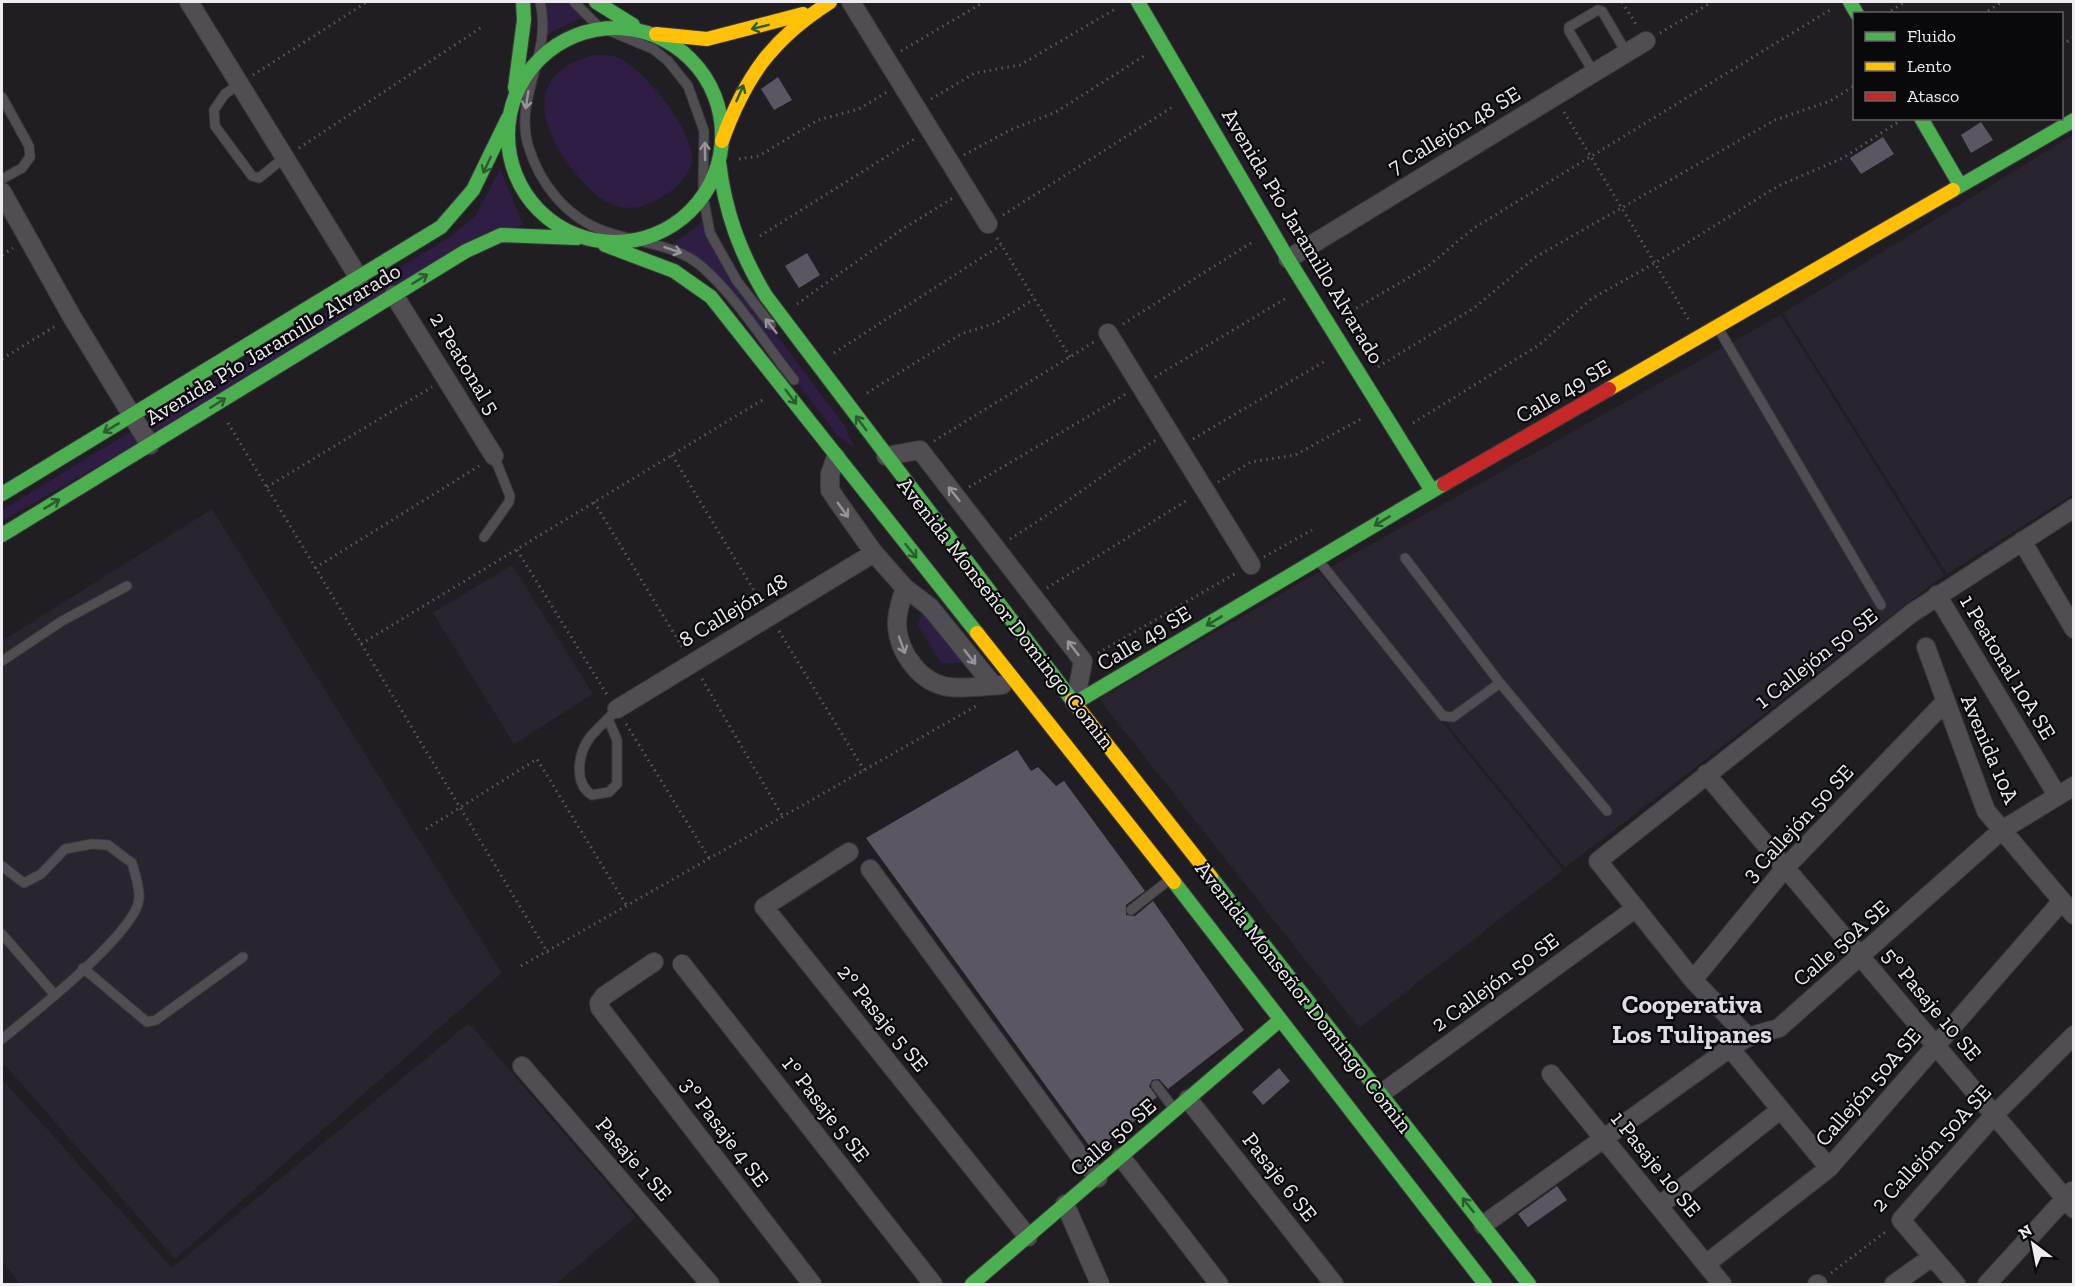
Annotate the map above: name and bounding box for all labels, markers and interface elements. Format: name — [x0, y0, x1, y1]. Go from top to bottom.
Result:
legend — [1853, 12, 2063, 120]
one-way arrow — [751, 22, 770, 34]
text: Fluido — [1907, 25, 1956, 47]
text: Lento — [1907, 55, 1952, 77]
street label: 7 Callejón 48 SE — [1383, 80, 1525, 180]
one-way arrow — [735, 84, 747, 102]
text: Atasco — [1907, 85, 1959, 107]
one-way arrow — [522, 89, 533, 109]
street label: Avenida Pío Jaramillo Alvarado — [1216, 104, 1390, 368]
one-way arrow — [699, 141, 711, 161]
one-way arrow — [480, 155, 492, 173]
one-way arrow — [663, 246, 682, 257]
street label: Avenida Pío Jaramillo Alvarado — [141, 257, 405, 431]
one-way arrow — [411, 273, 428, 285]
street label: 2 Peatonal 5 — [424, 307, 506, 419]
one-way arrow — [765, 318, 778, 334]
street label: Calle 49 SE — [1511, 353, 1615, 429]
one-way arrow — [785, 389, 797, 405]
one-way arrow — [209, 396, 226, 408]
one-way arrow — [855, 415, 868, 431]
one-way arrow — [103, 422, 120, 434]
street label: Avenida Monseñor Domingo Comin — [891, 472, 1121, 755]
one-way arrow — [947, 486, 960, 502]
one-way arrow — [43, 498, 60, 510]
one-way arrow — [837, 502, 850, 518]
one-way arrow — [1374, 516, 1391, 528]
one-way arrow — [904, 543, 918, 558]
street label: 8 Callejón 48 — [674, 567, 792, 653]
street label: 1 Peatonal 10A SE — [1954, 590, 2062, 744]
street label: Calle 49 SE — [1092, 599, 1196, 677]
street label: 1 Callejón 50 SE — [1749, 602, 1883, 714]
one-way arrow — [1206, 615, 1223, 627]
one-way arrow — [898, 635, 909, 653]
one-way arrow — [1067, 641, 1079, 657]
one-way arrow — [964, 649, 977, 665]
street label: Avenida 10A — [1955, 690, 2025, 808]
street label: 3 Callejón 50 SE — [1737, 759, 1859, 887]
street label: Avenida Monseñor Domingo Comin — [1189, 856, 1419, 1139]
street label: Calle 50A SE — [1787, 894, 1895, 992]
street label: 2 Callejón 50 SE — [1426, 927, 1564, 1037]
street label: 5° Pasaje 10 SE — [1877, 942, 1987, 1066]
street label: 2° Pasaje 5 SE — [832, 959, 934, 1077]
district label: Cooperativa Los Tulipanes — [1612, 988, 1772, 1050]
street label: Callejón 50A SE — [1809, 1022, 1927, 1152]
street label: 1° Pasaje 5 SE — [776, 1051, 876, 1167]
street label: 3° Pasaje 4 SE — [675, 1072, 775, 1192]
street label: 2 Callejón 50A SE — [1865, 1079, 1997, 1217]
street label: Calle 50 SE — [1064, 1092, 1162, 1182]
street label: 1 Pasaje 10 SE — [1605, 1106, 1707, 1222]
street label: Pasaje 1 SE — [590, 1112, 678, 1206]
street label: Pasaje 6 SE — [1237, 1127, 1323, 1227]
one-way arrow — [1461, 1197, 1474, 1213]
north arrow — [2003, 1214, 2063, 1274]
text: N — [2015, 1220, 2036, 1243]

